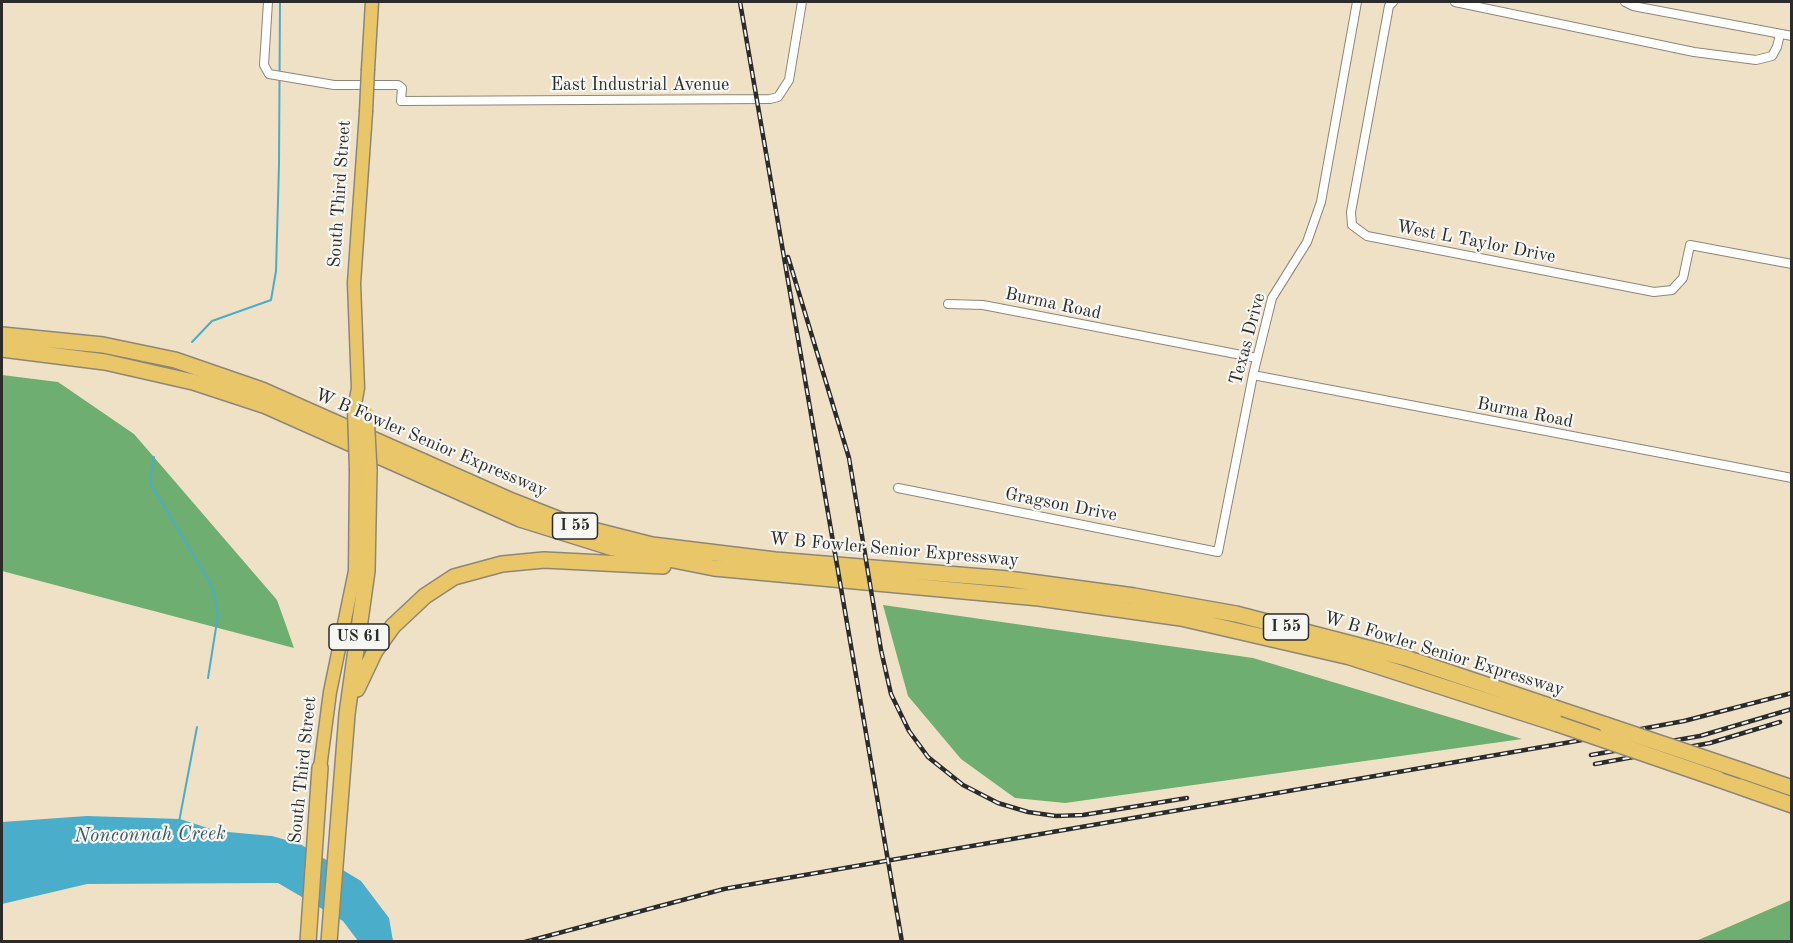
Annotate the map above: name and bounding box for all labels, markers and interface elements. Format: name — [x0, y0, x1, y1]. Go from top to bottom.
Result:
street label: East Industrial Avenue — [551, 74, 729, 96]
street label: South Third Street — [324, 120, 356, 268]
street label: West L Taylor Drive — [1395, 216, 1557, 268]
street label: Burma Road — [1003, 283, 1103, 325]
street label: Texas Drive — [1225, 291, 1271, 387]
street label: W B Fowler Senior Expressway — [312, 384, 550, 502]
street label: Burma Road — [1475, 393, 1575, 433]
street label: Gragson Drive — [1003, 484, 1119, 526]
road number: I 55 — [552, 513, 598, 539]
street label: W B Fowler Senior Expressway — [769, 528, 1019, 572]
street label: W B Fowler Senior Expressway — [1321, 607, 1567, 701]
road number: I 55 — [1264, 614, 1308, 640]
road number: US 61 — [329, 624, 389, 650]
street label: South Third Street — [285, 695, 321, 845]
water label: Nonconnah Creek — [74, 822, 226, 848]

